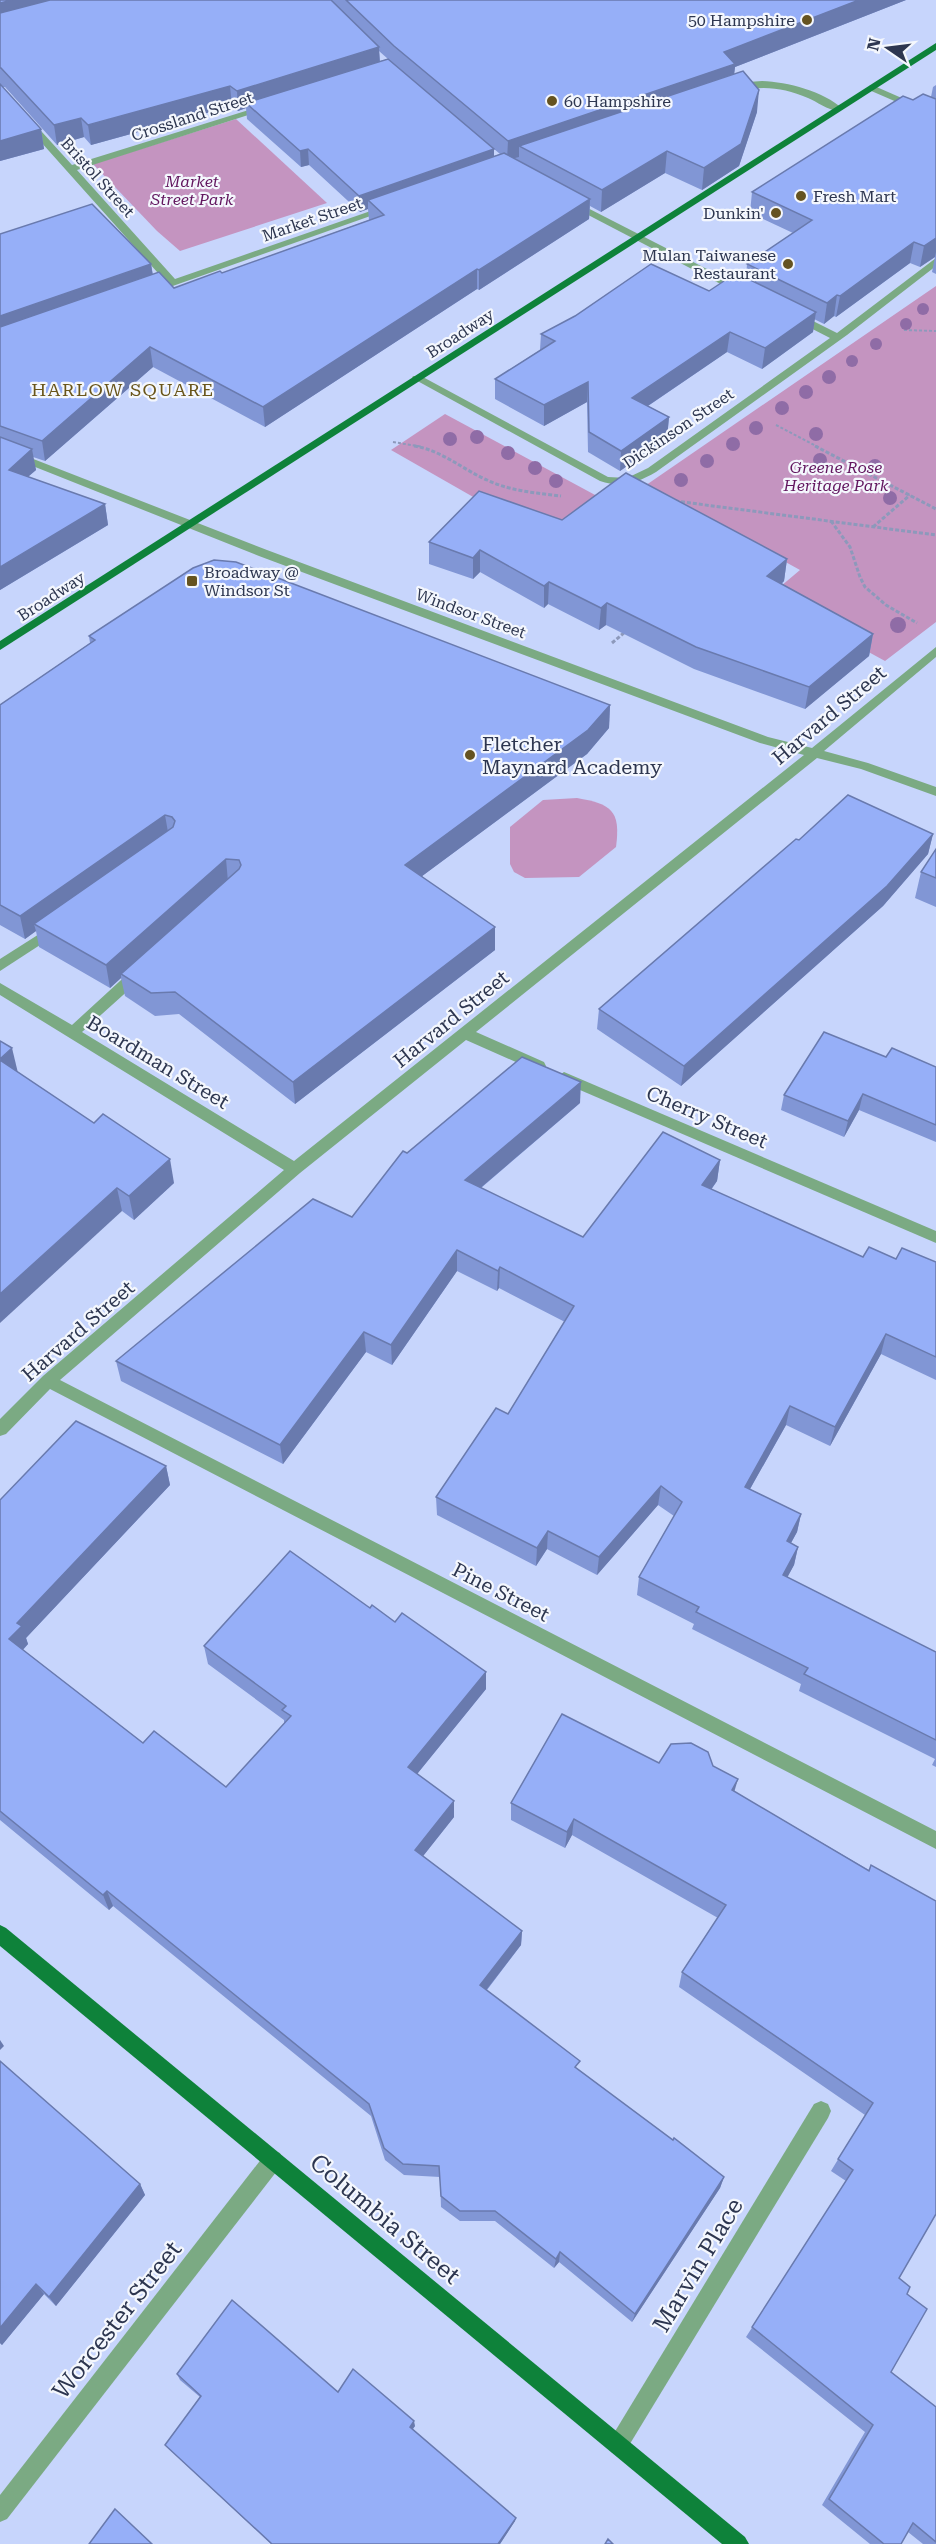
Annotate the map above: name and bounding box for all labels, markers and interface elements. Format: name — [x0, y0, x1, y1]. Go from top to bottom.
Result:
place label: 50 Hampshire — [688, 11, 795, 30]
marker: 50 Hampshire — [800, 13, 814, 27]
north arrow — [858, 18, 918, 78]
text: N — [863, 36, 885, 53]
street label: Crossland Street — [129, 88, 256, 145]
place label: 60 Hampshire — [564, 92, 671, 111]
marker: 60 Hampshire — [545, 94, 559, 108]
street label: Bristol Street — [57, 134, 138, 221]
park label: Market Street Park — [150, 172, 234, 209]
place label: Fresh Mart — [813, 187, 896, 206]
marker: Fresh Mart — [794, 189, 808, 203]
street label: Market Street — [260, 193, 365, 245]
place label: Dunkin' — [703, 204, 764, 223]
marker: Dunkin' — [769, 206, 783, 220]
place label: Mulan Taiwanese Restaurant — [642, 246, 776, 283]
marker: Mulan Taiwanese Restaurant — [781, 257, 795, 271]
street label: Broadway — [423, 304, 498, 362]
district label: HARLOW SQUARE — [31, 379, 215, 400]
street label: Dickinson Street — [619, 384, 737, 473]
park label: Greene Rose Heritage Park — [783, 458, 889, 495]
place label: Broadway @ Windsor St — [204, 563, 299, 600]
street label: Broadway — [14, 567, 89, 625]
marker: Broadway @ Windsor St — [185, 574, 199, 588]
street label: Windsor Street — [413, 585, 528, 642]
street label: Harvard Street — [767, 660, 891, 770]
place label: Fletcher Maynard Academy — [482, 732, 662, 779]
marker: Fletcher Maynard Academy — [463, 748, 477, 762]
street label: Harvard Street — [389, 965, 514, 1073]
street label: Boardman Street — [83, 1010, 234, 1114]
street label: Cherry Street — [643, 1081, 772, 1154]
street label: Harvard Street — [17, 1275, 140, 1386]
street label: Pine Street — [449, 1557, 554, 1627]
street label: Columbia Street — [304, 2148, 466, 2290]
street label: Marvin Place — [647, 2193, 749, 2337]
street label: Worcester Street — [47, 2236, 187, 2404]

